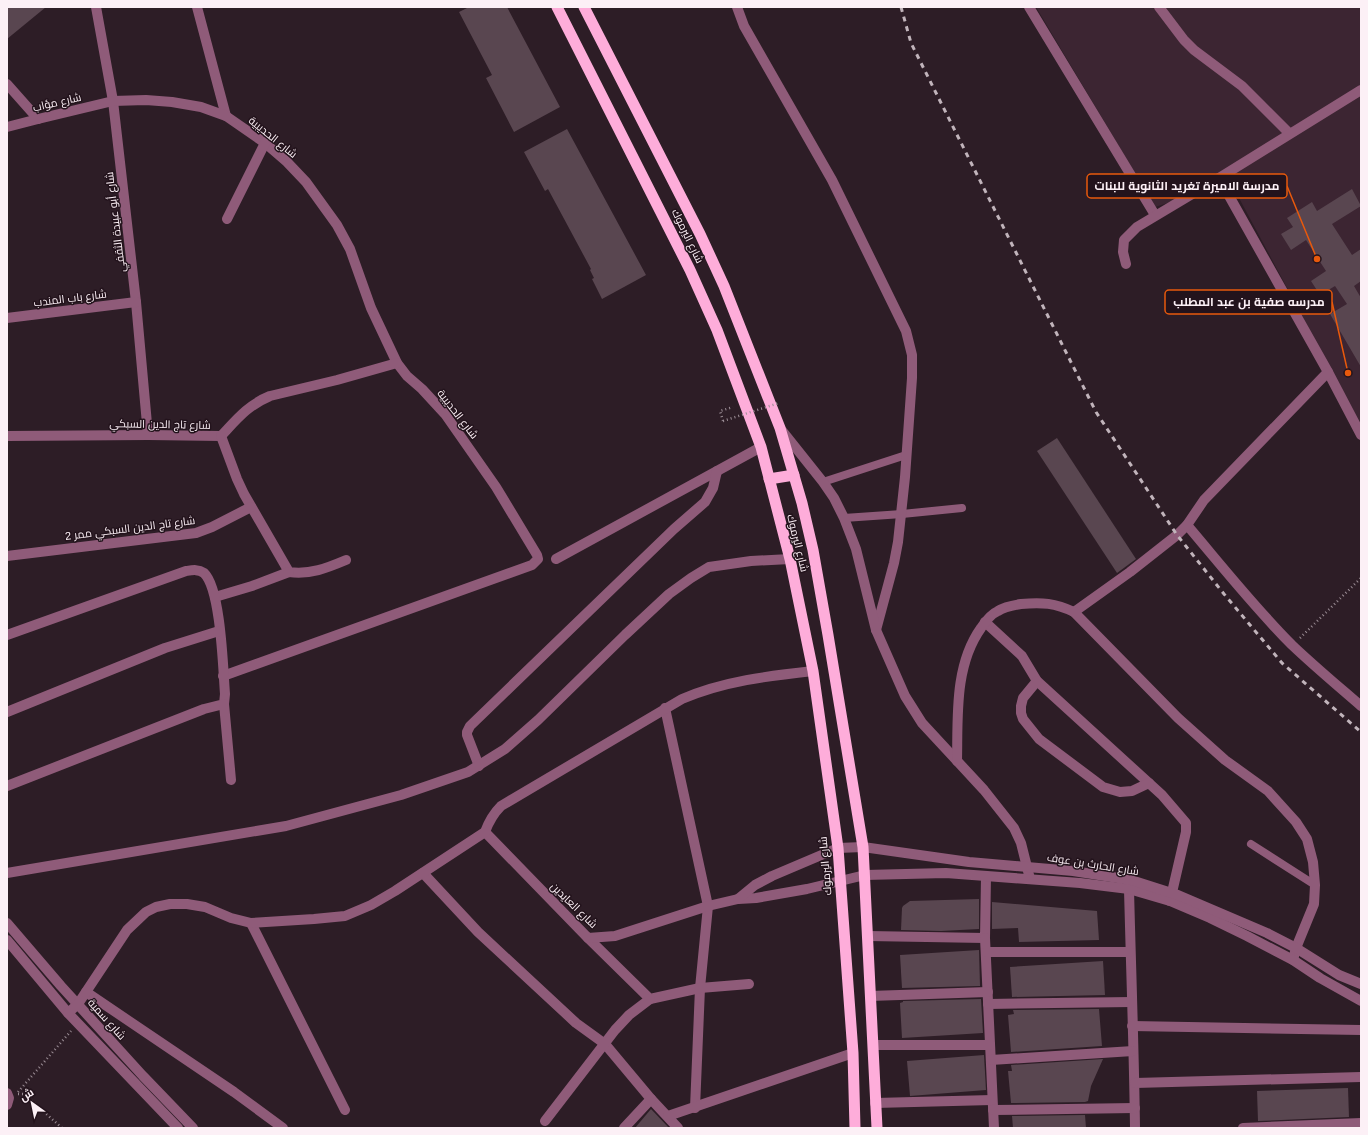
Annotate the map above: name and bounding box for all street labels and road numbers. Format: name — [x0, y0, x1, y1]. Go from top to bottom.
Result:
street label: شارع مؤاب — [32, 91, 83, 115]
street label: شارع الحديبية — [245, 114, 300, 162]
street label: شارع أبو عبيدة الثقفي — [102, 171, 130, 273]
street label: شارع اليرموك — [668, 207, 706, 266]
street label: شارع باب المندب — [33, 288, 107, 310]
street label: شارع الحديبية — [434, 387, 481, 442]
street label: شارع تاج الدين السبكي — [109, 417, 211, 434]
street label: شارع اليرموك — [783, 513, 811, 574]
street label: شارع تاج الدين السبكي ممر 2 — [64, 514, 196, 545]
street label: شارع اليرموك — [816, 836, 836, 896]
street label: شارع الحارث بن عوف — [1046, 851, 1140, 879]
street label: شارع العايدين — [547, 880, 600, 932]
street label: شارع سمية — [84, 996, 128, 1043]

